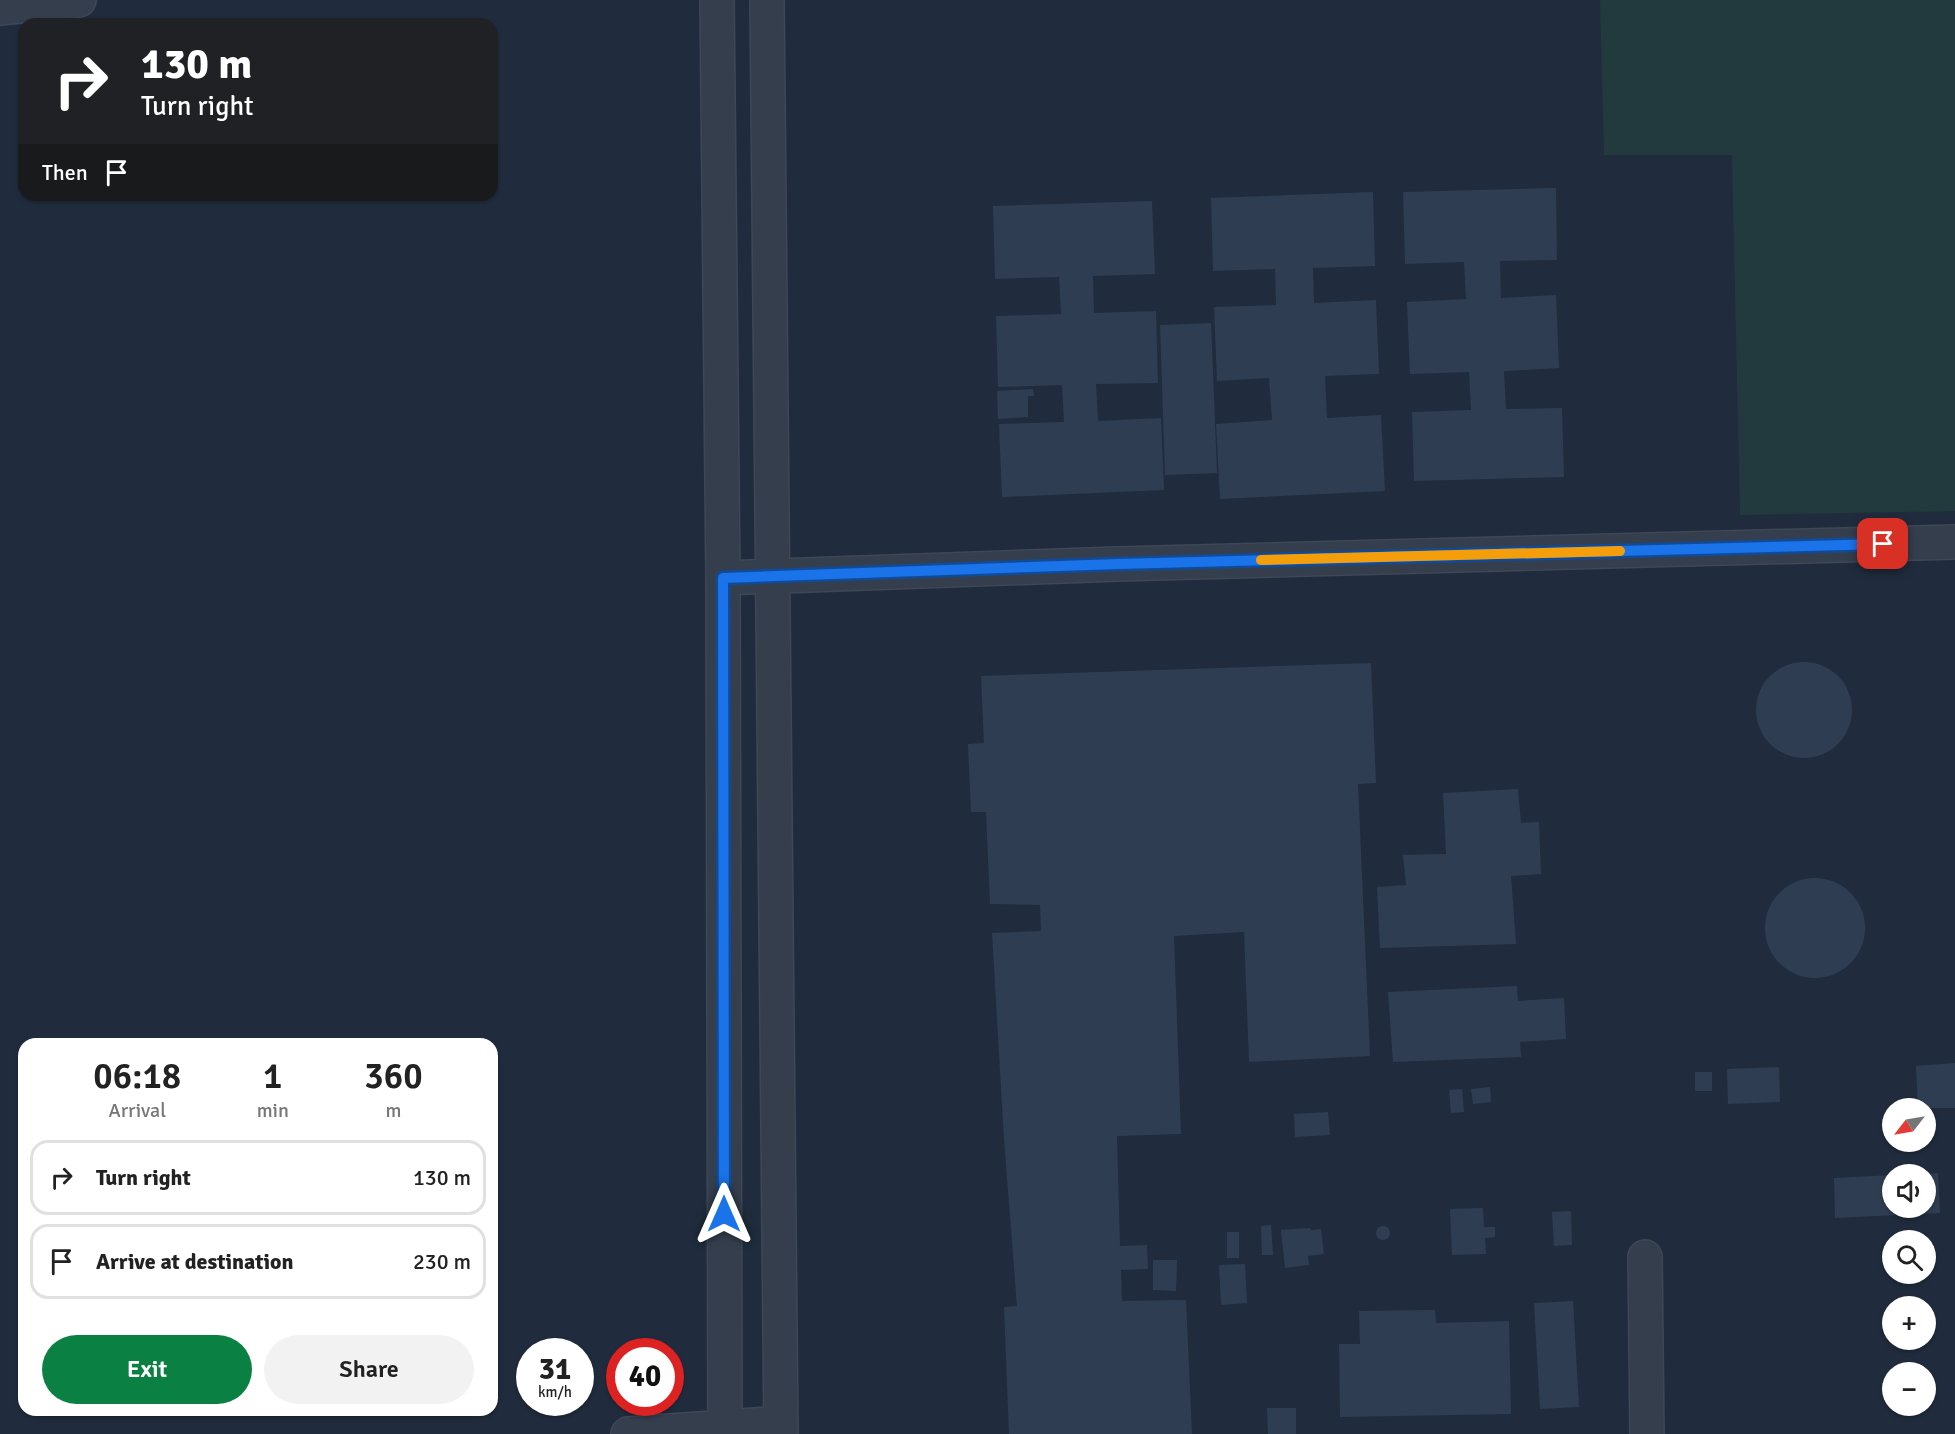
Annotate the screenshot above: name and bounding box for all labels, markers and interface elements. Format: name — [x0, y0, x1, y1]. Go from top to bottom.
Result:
text: 130 m — [141, 39, 252, 90]
icon: right — [42, 42, 120, 120]
text: Turn right — [141, 90, 254, 123]
icon: arrive — [100, 156, 133, 189]
text: Then — [42, 159, 88, 186]
pin — [1857, 518, 1908, 569]
icon: arrive — [1866, 527, 1899, 560]
text: 06:18 — [93, 1054, 181, 1099]
text: 1 — [263, 1054, 283, 1099]
text: 360 — [364, 1054, 423, 1099]
text: Arrival — [109, 1098, 166, 1123]
text: min — [257, 1098, 289, 1123]
text: m — [385, 1098, 401, 1123]
north arrow — [1882, 1098, 1936, 1152]
map controls — [1882, 1098, 1936, 1416]
icon: right — [45, 1161, 78, 1194]
text: Turn right — [96, 1164, 191, 1191]
text: 130 m — [413, 1164, 471, 1191]
button: sound — [1882, 1164, 1936, 1218]
position arrow — [692, 1182, 756, 1246]
button: search — [1882, 1230, 1936, 1284]
icon: arrive — [45, 1245, 78, 1278]
text: Arrive at destination — [96, 1248, 293, 1275]
text: 230 m — [413, 1248, 471, 1275]
button: + — [1882, 1296, 1936, 1350]
button: Exit — [42, 1335, 252, 1404]
button: Share — [264, 1335, 474, 1404]
speed limit sign: 40 — [606, 1338, 684, 1416]
text: 31 — [539, 1351, 571, 1388]
button: − — [1882, 1362, 1936, 1416]
text: km/h — [538, 1383, 572, 1401]

